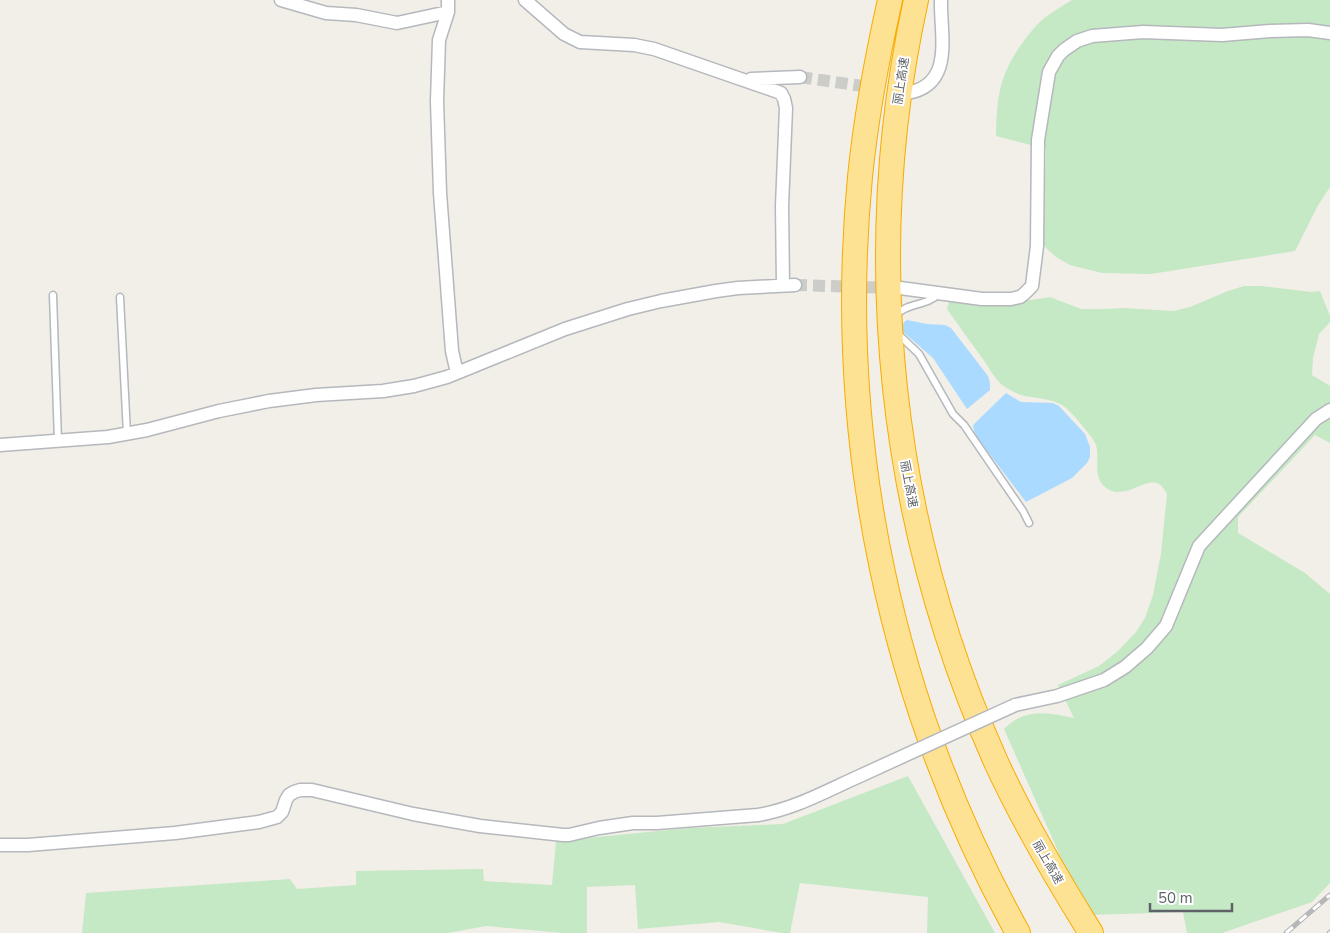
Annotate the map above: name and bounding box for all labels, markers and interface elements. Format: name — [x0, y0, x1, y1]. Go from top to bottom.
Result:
street label: 丽上高速 — [889, 56, 913, 106]
street label: 丽上高速 — [897, 459, 921, 509]
street label: 丽上高速 — [1029, 837, 1067, 887]
scale bar — [1150, 880, 1232, 912]
text: 50 m — [1158, 888, 1193, 908]

